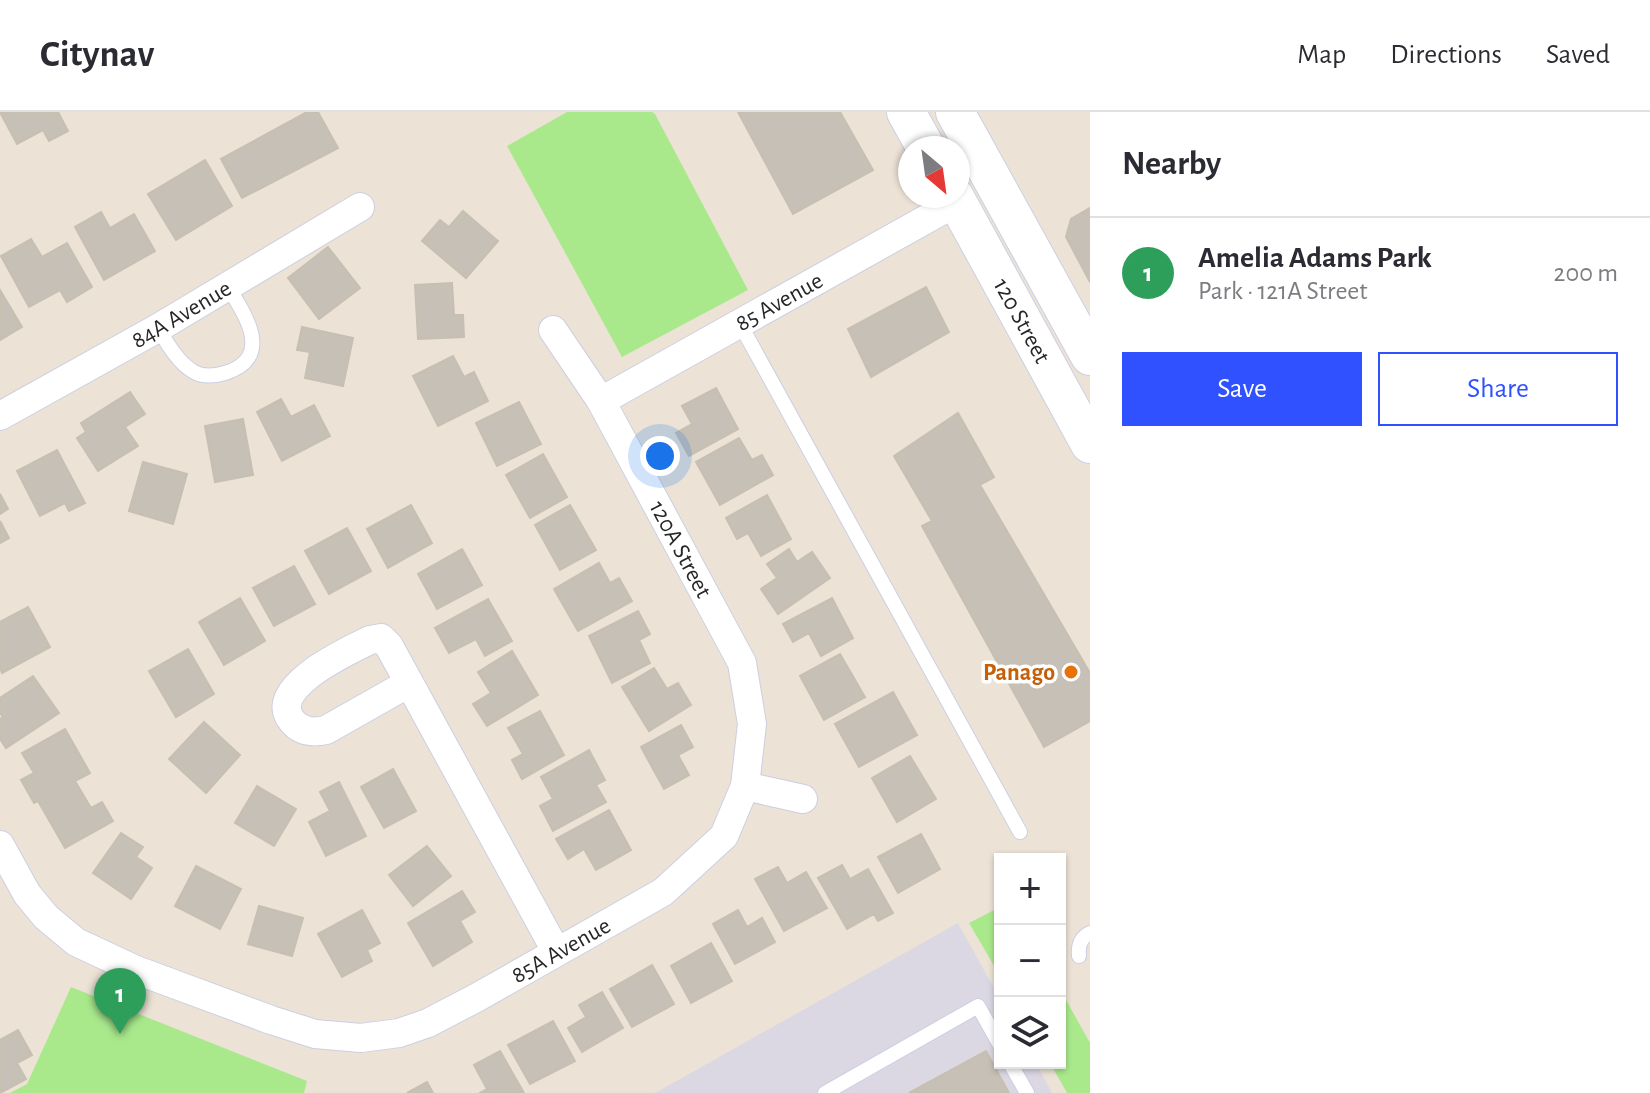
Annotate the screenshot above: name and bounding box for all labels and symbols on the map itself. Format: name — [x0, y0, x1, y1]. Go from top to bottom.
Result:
north arrow — [898, 136, 970, 208]
street label: 85 Avenue — [732, 269, 827, 336]
street label: 120 Street — [989, 275, 1054, 368]
street label: 84A Avenue — [128, 276, 235, 353]
your location — [640, 436, 680, 476]
street label: 120A Street — [645, 497, 716, 602]
place label: Panago — [983, 661, 1055, 685]
marker: Panago — [1062, 663, 1080, 681]
street label: 85A Avenue — [508, 913, 615, 988]
pin: 1 — [94, 968, 146, 1034]

